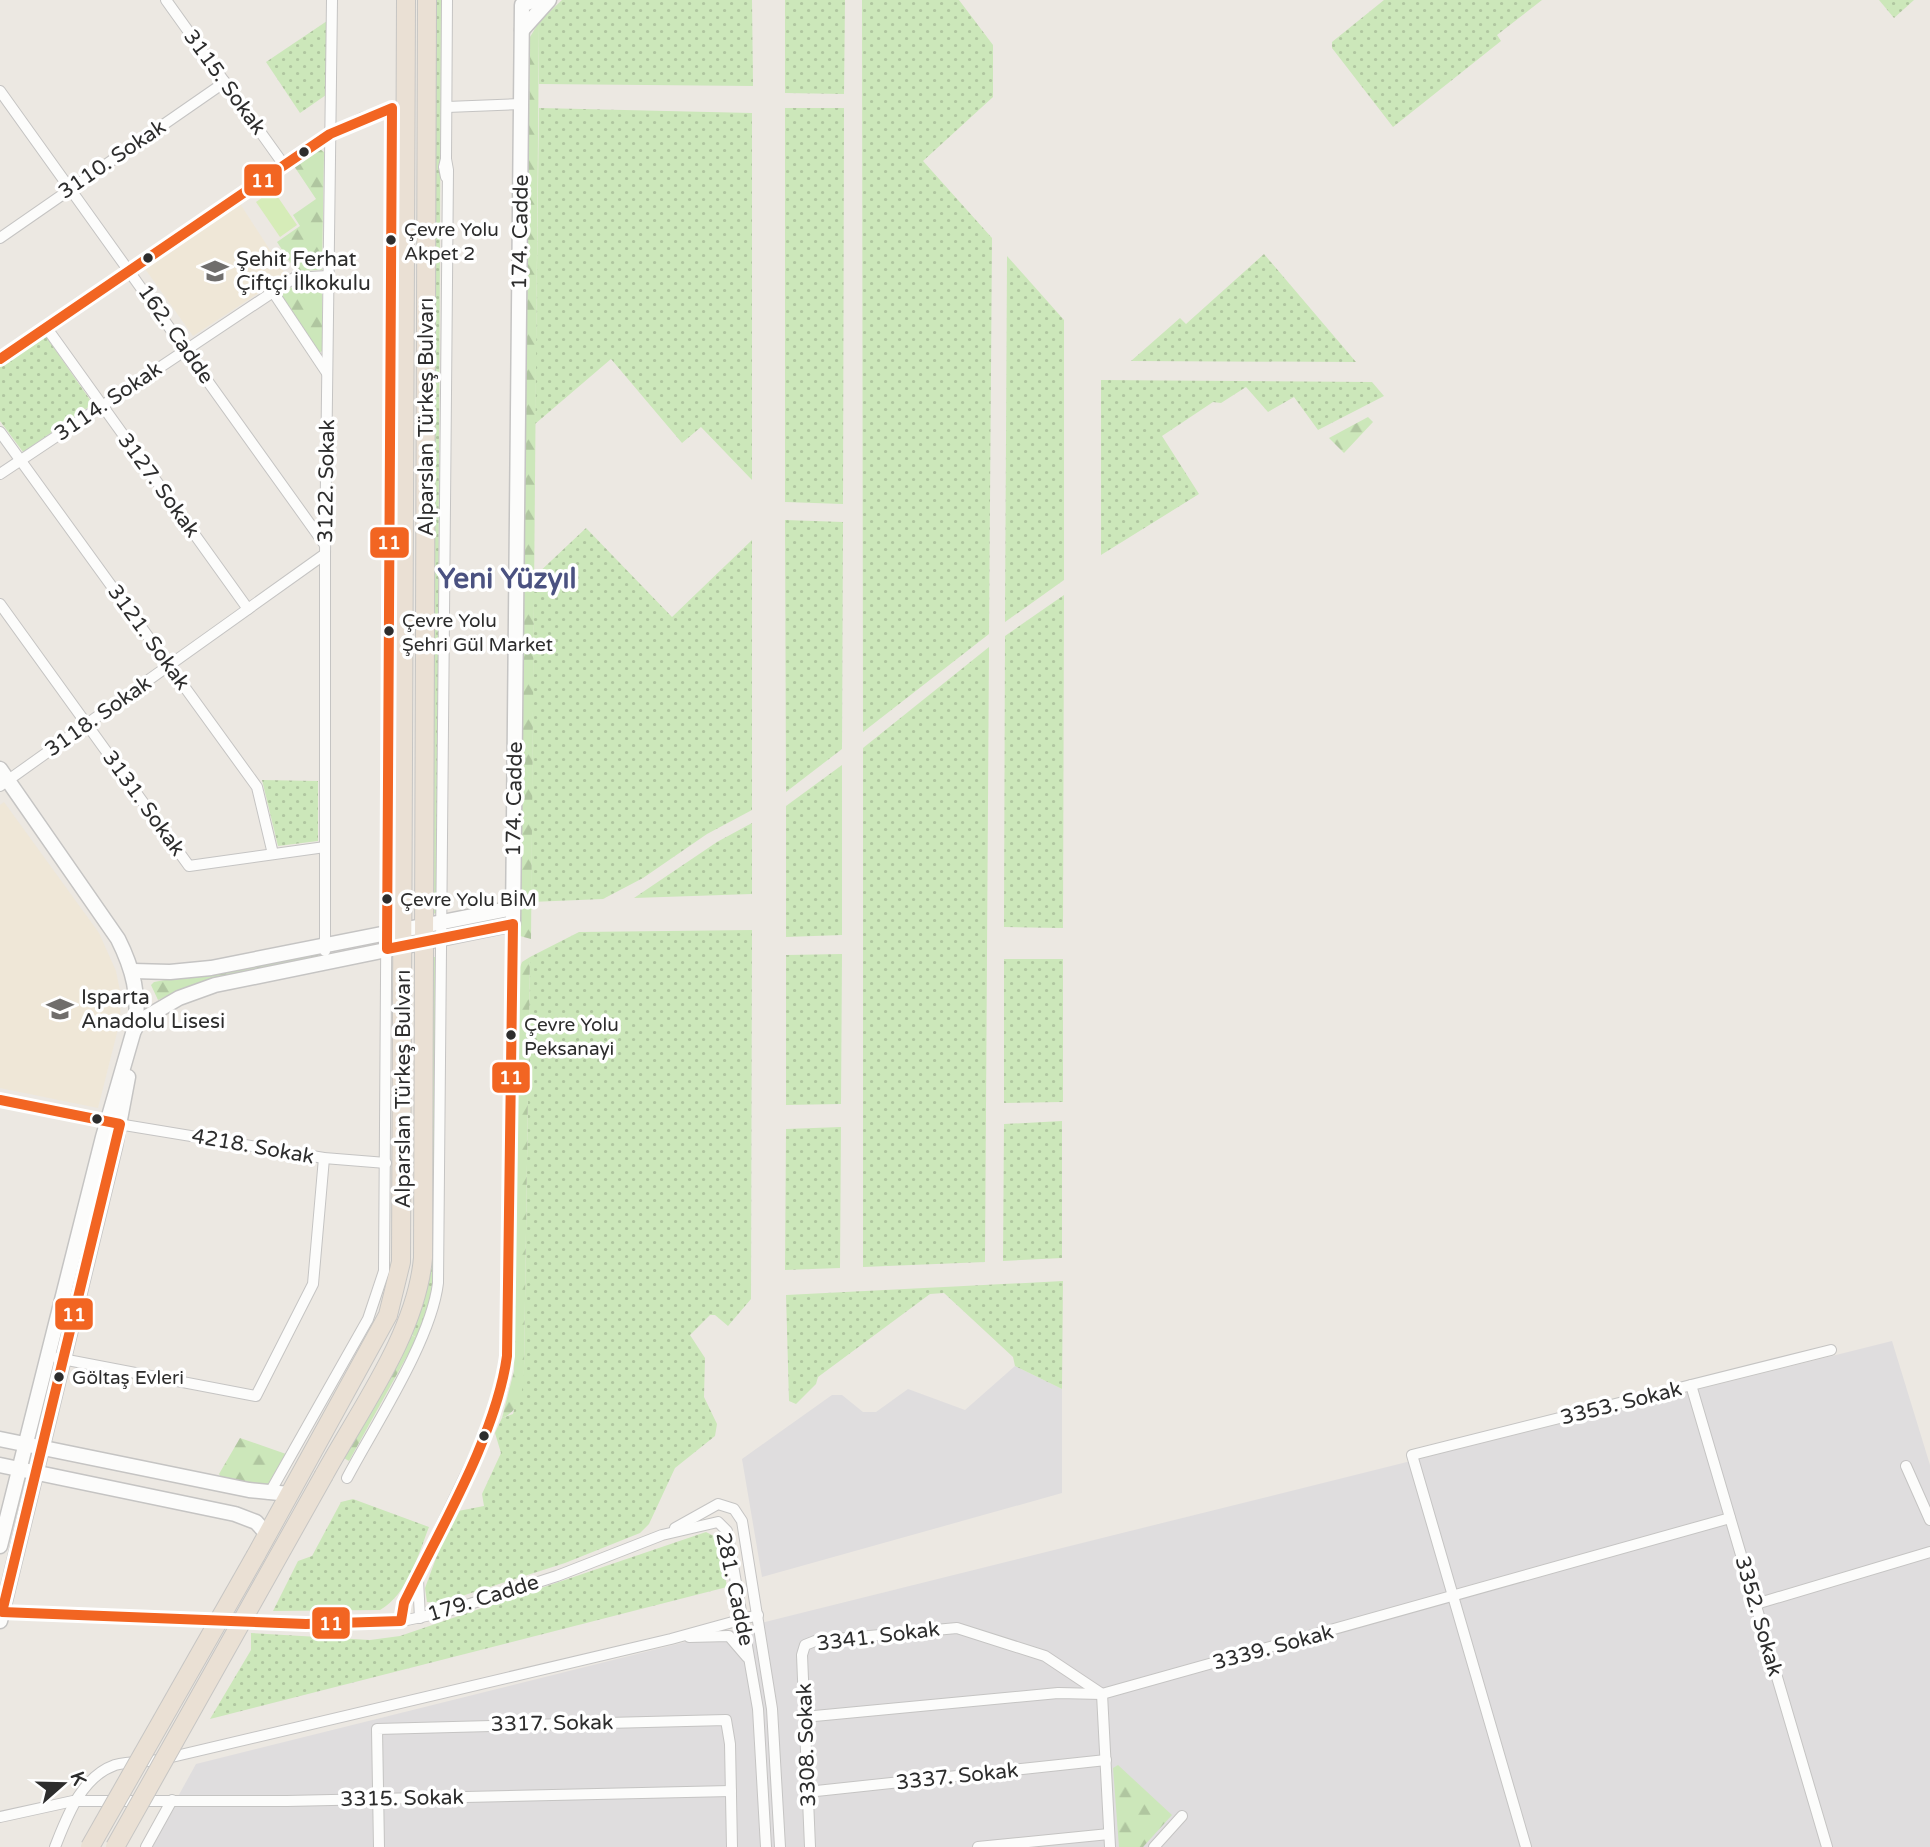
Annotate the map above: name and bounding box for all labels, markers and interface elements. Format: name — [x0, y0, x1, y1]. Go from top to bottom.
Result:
street label: 3115. Sokak — [178, 25, 271, 140]
street label: 3110. Sokak — [54, 114, 171, 204]
unlabelled marker — [297, 145, 311, 159]
line badge: 11 — [243, 163, 283, 197]
text: 11 — [251, 170, 275, 192]
street label: 174. Cadde — [507, 174, 534, 290]
place label: Çevre Yolu Akpet 2 — [404, 219, 499, 265]
marker: Çevre Yolu Akpet 2 — [384, 233, 398, 247]
place label: Şehit Ferhat Çiftçi İlkokulu — [236, 247, 371, 296]
unlabelled marker — [141, 251, 155, 265]
school or university icon: Şehit Ferhat Çiftçi İlkokulu — [200, 256, 230, 286]
street label: 162. Cadde — [132, 280, 219, 389]
street label: Alparslan Türkeş Bulvarı — [414, 298, 439, 536]
street label: 3114. Sokak — [50, 356, 167, 446]
street label: 3122. Sokak — [313, 419, 340, 543]
street label: 3127. Sokak — [112, 428, 205, 542]
line badge: 11 — [369, 526, 410, 559]
text: 11 — [377, 532, 401, 554]
district label: Yeni Yüzyıl — [438, 562, 576, 596]
street label: 3121. Sokak — [102, 580, 195, 695]
place label: Çevre Yolu Şehri Gül Market — [402, 610, 553, 656]
marker: Çevre Yolu Şehri Gül Market — [382, 624, 396, 638]
street label: 3118. Sokak — [40, 671, 156, 762]
street label: 174. Cadde — [501, 741, 528, 857]
street label: 3131. Sokak — [97, 746, 190, 861]
place label: Çevre Yolu BİM — [400, 889, 537, 911]
marker: Çevre Yolu BİM — [380, 892, 394, 906]
street label: Alparslan Türkeş Bulvarı — [391, 970, 416, 1208]
place label: Isparta Anadolu Lisesi — [81, 985, 225, 1034]
school or university icon: Isparta Anadolu Lisesi — [45, 994, 75, 1024]
place label: Çevre Yolu Peksanayi — [524, 1014, 619, 1060]
marker: Çevre Yolu Peksanayi — [504, 1028, 518, 1042]
line badge: 11 — [491, 1061, 531, 1094]
text: 11 — [499, 1067, 523, 1089]
unlabelled marker — [90, 1112, 104, 1126]
street label: 4218. Sokak — [190, 1123, 316, 1170]
line badge: 11 — [54, 1297, 94, 1331]
text: 11 — [62, 1304, 86, 1326]
place label: Göltaş Evleri — [72, 1367, 184, 1389]
marker: Göltaş Evleri — [52, 1370, 66, 1384]
street label: 3353. Sokak — [1558, 1376, 1684, 1431]
unlabelled marker — [477, 1429, 491, 1443]
street label: 281. Cadde — [710, 1530, 759, 1648]
street label: 3352. Sokak — [1729, 1553, 1788, 1679]
street label: 179. Cadde — [424, 1570, 542, 1627]
line badge: 11 — [311, 1606, 351, 1640]
text: 11 — [319, 1613, 343, 1635]
street label: 3341. Sokak — [815, 1617, 941, 1656]
street label: 3339. Sokak — [1210, 1619, 1336, 1676]
street label: 3308. Sokak — [792, 1683, 821, 1807]
street label: 3317. Sokak — [490, 1710, 614, 1737]
north arrow — [28, 1749, 98, 1819]
street label: 3337. Sokak — [895, 1758, 1019, 1795]
text: K — [66, 1769, 91, 1789]
street label: 3315. Sokak — [340, 1785, 464, 1812]

